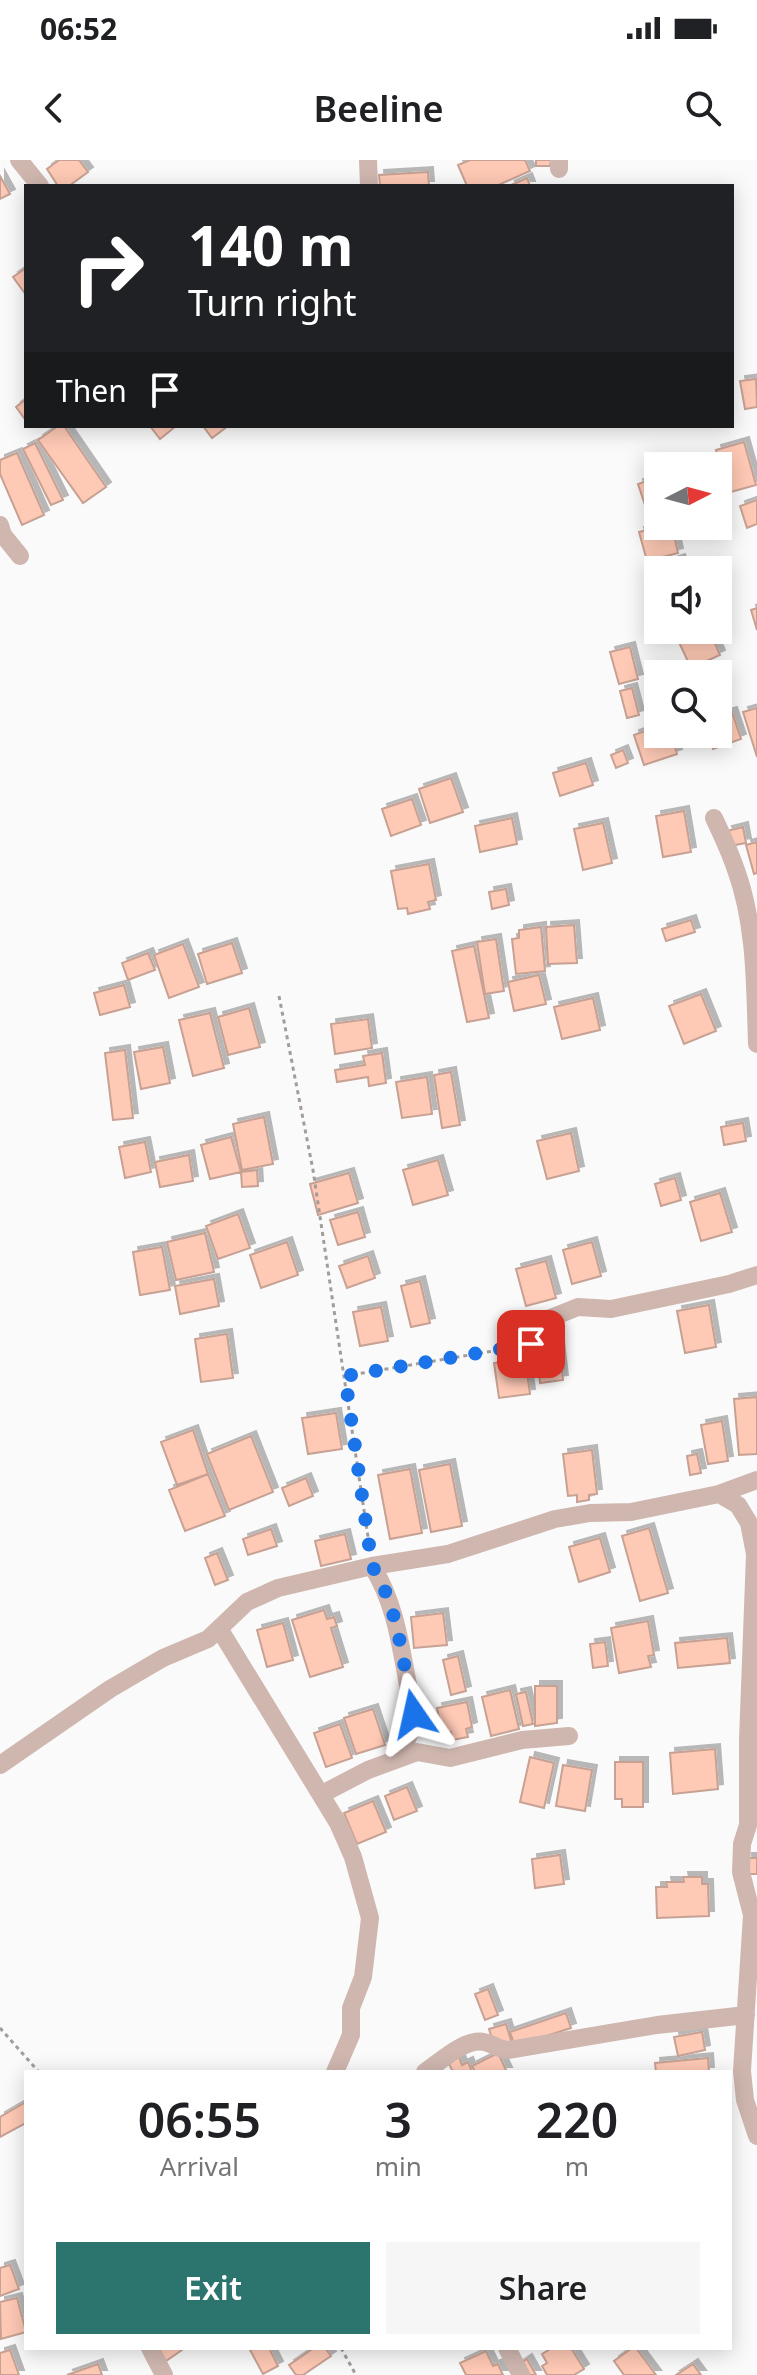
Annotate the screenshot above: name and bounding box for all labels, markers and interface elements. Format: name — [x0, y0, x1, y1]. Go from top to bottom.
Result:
text: 06:52 — [40, 8, 117, 49]
text: Beeline — [313, 84, 444, 133]
icon: back — [32, 86, 76, 130]
icon: search — [681, 86, 725, 130]
text: 140 m — [188, 206, 353, 282]
icon: right — [56, 216, 160, 320]
text: Turn right — [188, 278, 356, 327]
icon: arrive — [143, 368, 187, 412]
text: Then — [56, 370, 127, 411]
north arrow — [644, 452, 732, 540]
map controls — [644, 452, 732, 748]
button: sound — [644, 556, 732, 644]
button: search — [644, 660, 732, 748]
pin — [497, 1310, 565, 1378]
icon: arrive — [509, 1322, 553, 1366]
position arrow — [372, 1672, 456, 1756]
text: 06:55 — [138, 2087, 261, 2152]
text: 3 — [385, 2087, 412, 2152]
text: 220 — [536, 2087, 618, 2152]
text: Arrival — [160, 2148, 239, 2184]
text: min — [375, 2148, 422, 2184]
text: m — [565, 2148, 589, 2184]
button: Exit — [56, 2242, 370, 2334]
button: Share — [386, 2242, 700, 2334]

